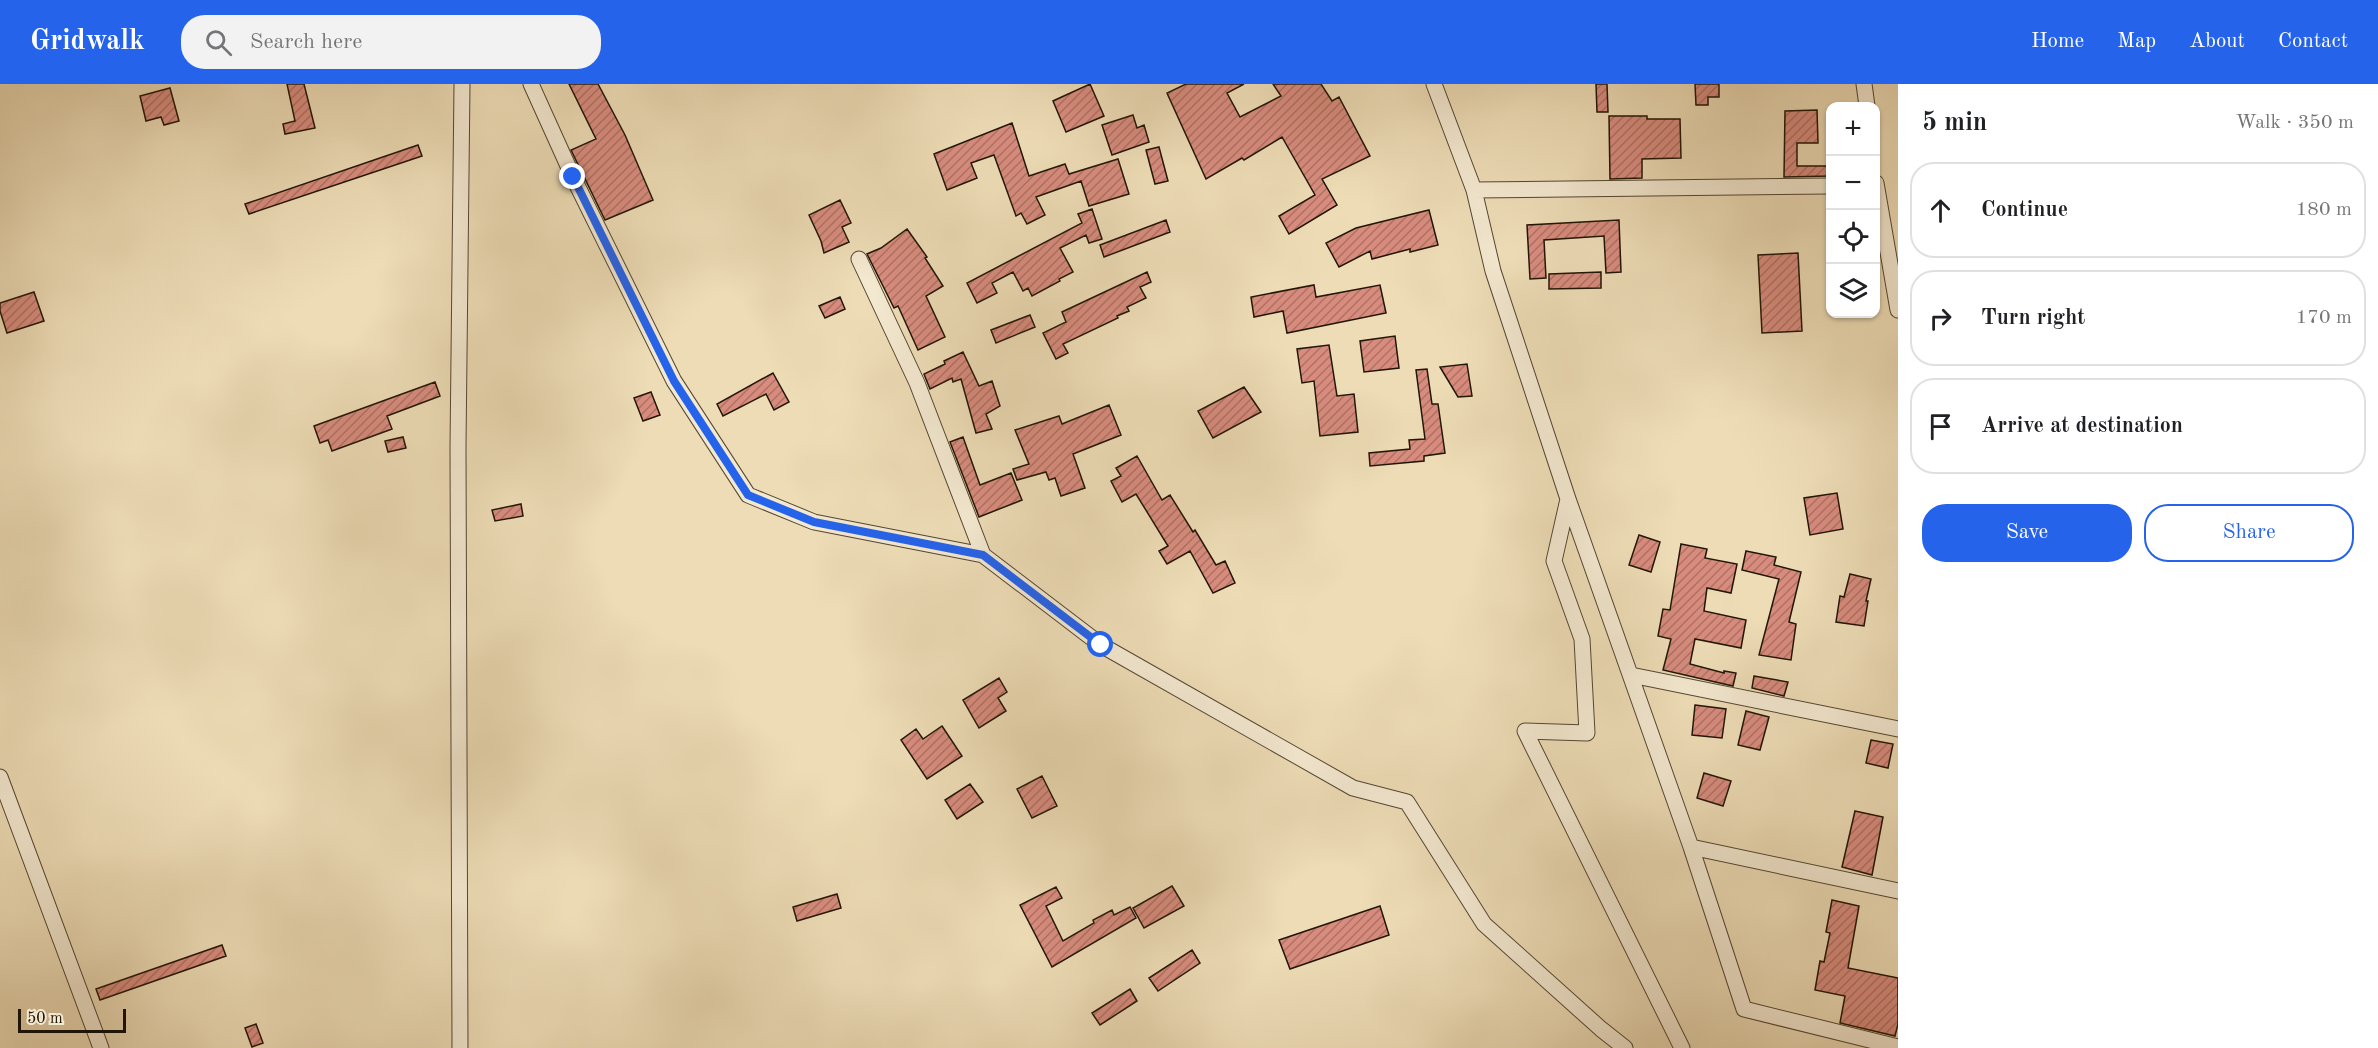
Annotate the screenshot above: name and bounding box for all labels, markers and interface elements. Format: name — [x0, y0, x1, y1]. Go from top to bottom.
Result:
search box — [181, 15, 601, 69]
icon: search — [202, 26, 235, 59]
text: Gridwalk — [30, 28, 145, 56]
text: Search here — [250, 31, 362, 53]
text: Home — [2031, 31, 2084, 52]
text: Map — [2117, 31, 2156, 52]
text: About — [2189, 31, 2245, 52]
text: Contact — [2278, 31, 2348, 52]
map controls — [1826, 102, 1880, 318]
button: + — [1826, 102, 1880, 156]
text: 5 min — [1922, 110, 1987, 136]
text: Walk · 350 m — [2235, 113, 2354, 133]
button: − — [1826, 156, 1880, 210]
route end — [559, 163, 585, 189]
icon: ahead — [1924, 194, 1957, 227]
text: Continue — [1981, 199, 2068, 221]
text: 180 m — [2296, 200, 2352, 220]
button: locate — [1826, 210, 1880, 264]
button: layers — [1826, 264, 1880, 318]
icon: right — [1924, 302, 1957, 335]
text: Turn right — [1981, 307, 2085, 329]
text: 170 m — [2296, 308, 2352, 328]
icon: arrive — [1924, 410, 1957, 443]
text: Arrive at destination — [1981, 415, 2183, 437]
button: Save — [1922, 504, 2132, 562]
button: Share — [2144, 504, 2354, 562]
route start — [1087, 631, 1113, 657]
scale bar — [18, 1006, 126, 1034]
text: 50 m — [27, 1011, 63, 1027]

